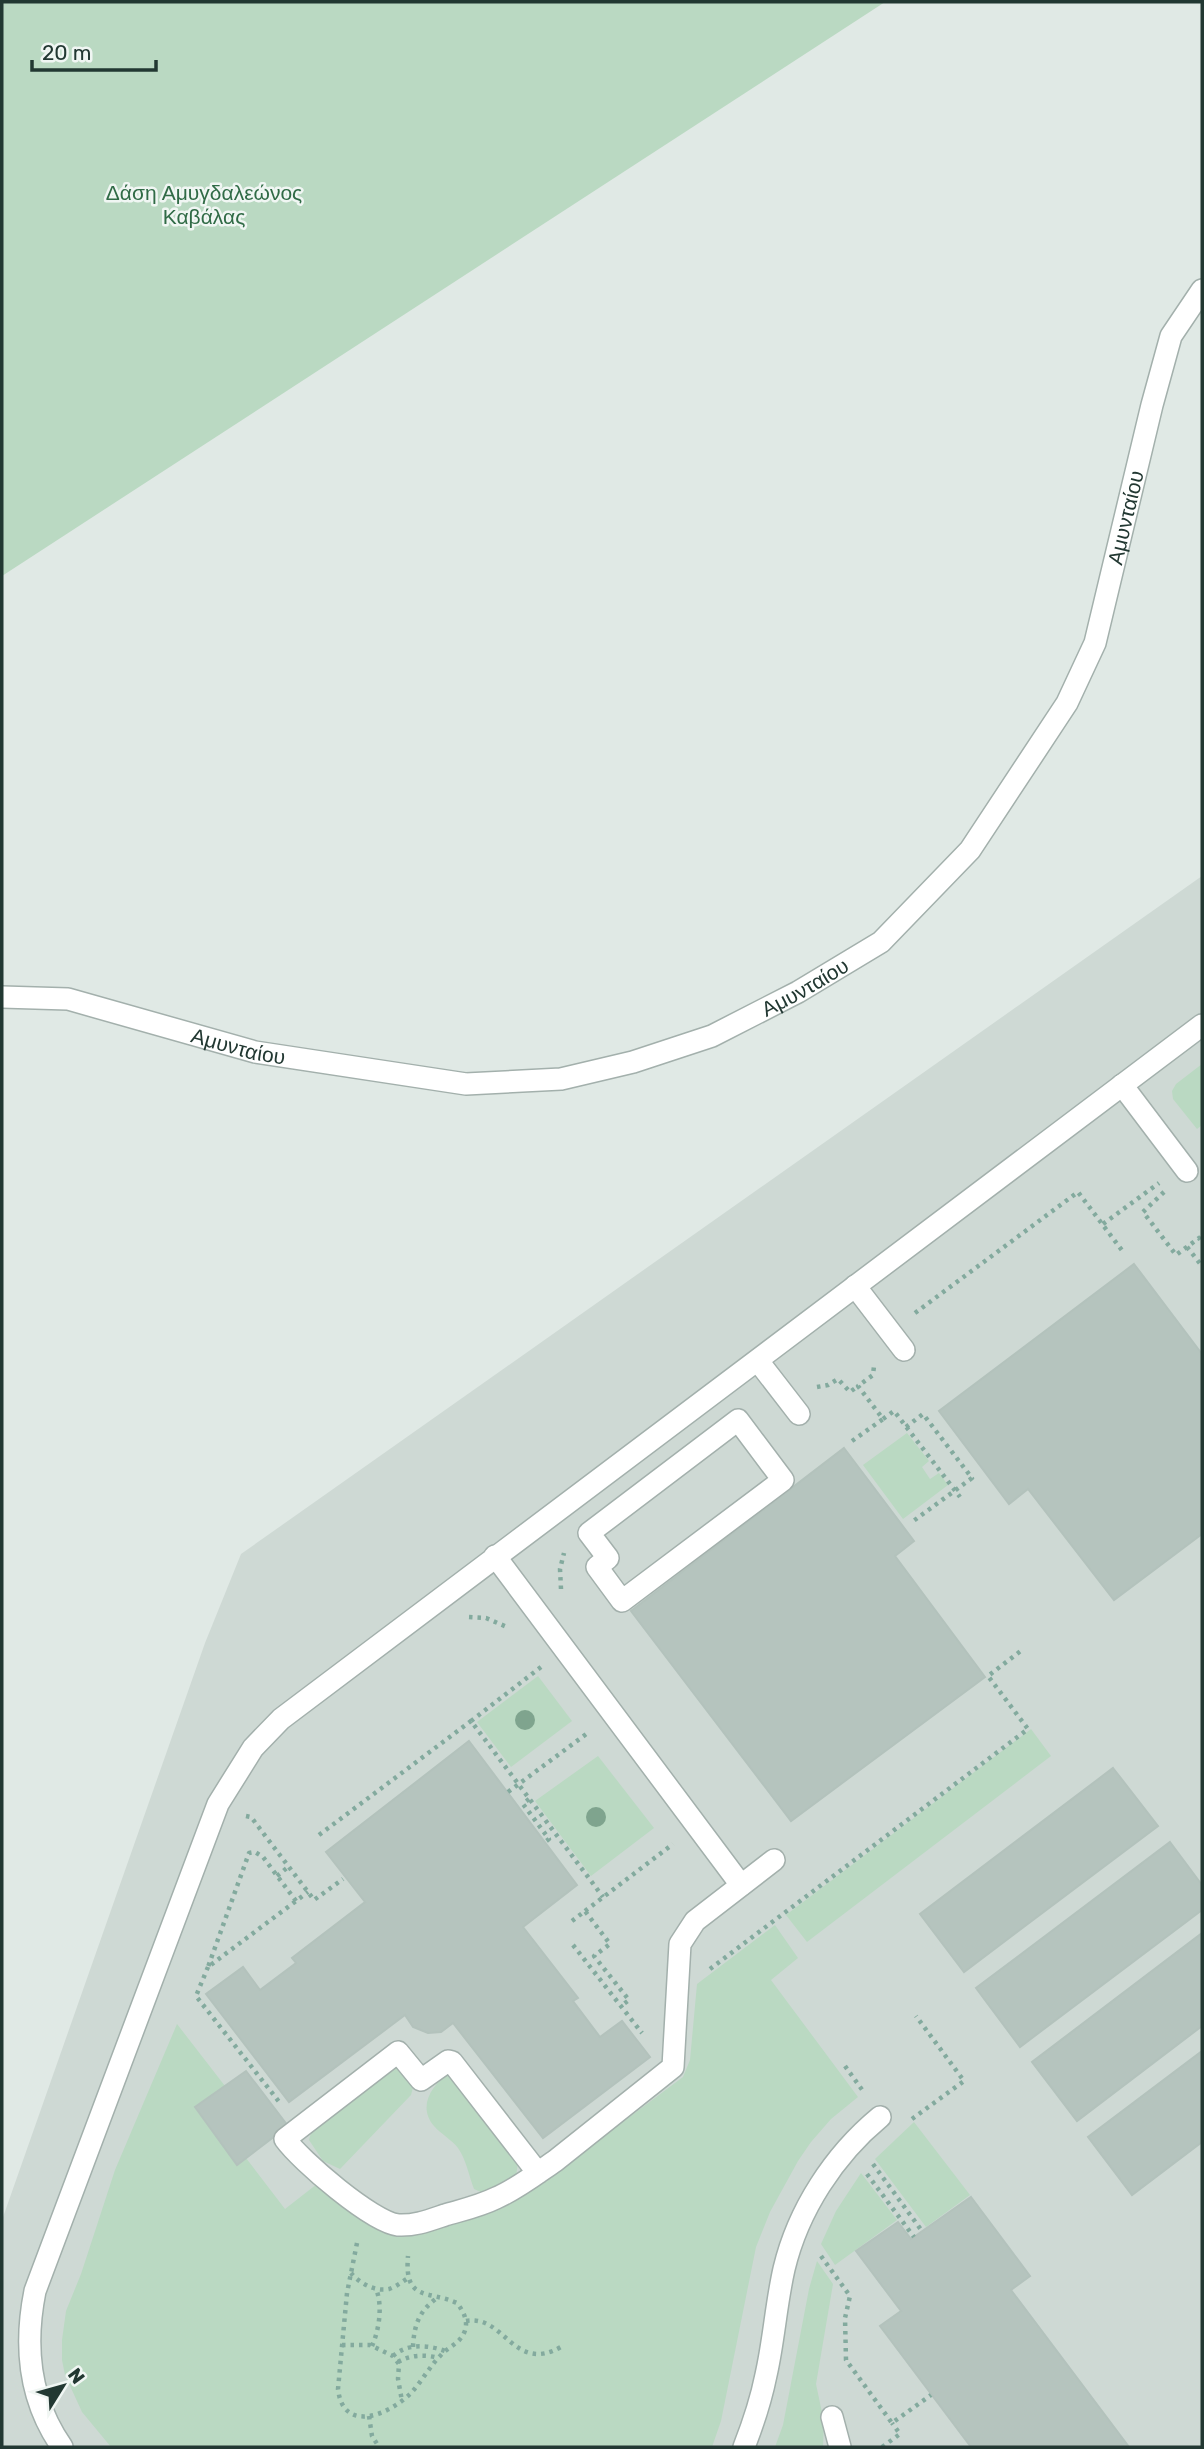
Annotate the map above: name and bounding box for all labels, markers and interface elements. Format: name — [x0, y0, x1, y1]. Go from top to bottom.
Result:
scale bar — [32, 28, 156, 72]
text: 20 m — [42, 40, 91, 65]
park label: Δάση Αμυγδαλεώνος Καβάλας — [106, 180, 302, 229]
street label: Αμυνταίου — [1102, 468, 1148, 567]
street label: Αμυνταίου — [757, 952, 853, 1021]
street label: Αμυνταίου — [189, 1022, 287, 1069]
north arrow — [28, 2351, 98, 2421]
text: N — [63, 2364, 89, 2388]

